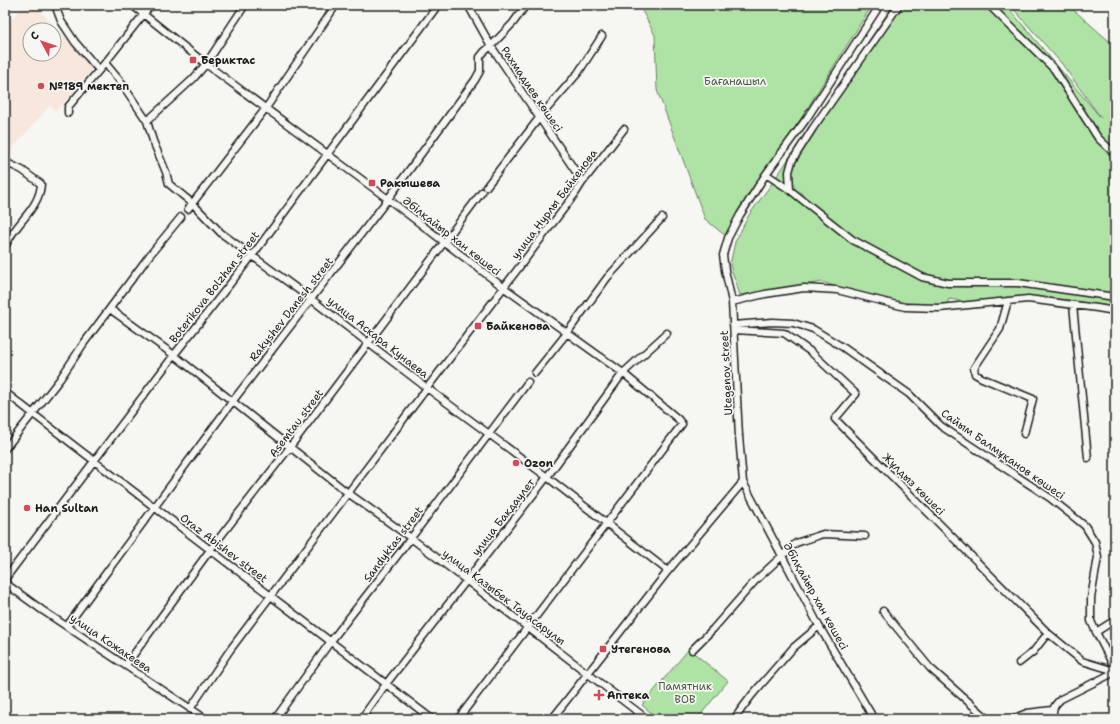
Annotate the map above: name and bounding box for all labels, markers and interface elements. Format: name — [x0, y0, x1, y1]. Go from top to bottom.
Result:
north arrow — [22, 22, 62, 62]
text: С — [27, 28, 43, 43]
street label: Рахмадиев көшесі — [497, 44, 566, 135]
place label: Бериктас — [201, 53, 256, 68]
marker: Бериктас — [188, 55, 198, 65]
park label: Бағанашыл — [704, 74, 766, 89]
place label: №189 мектеп — [49, 79, 129, 94]
marker: №189 мектеп — [36, 81, 46, 91]
street label: улица Нурлы Байкенова — [508, 146, 601, 262]
place label: Ракышева — [380, 176, 441, 191]
marker: Ракышева — [367, 178, 377, 188]
street label: Әбілқайыр хан көшесі — [400, 193, 504, 279]
street label: Boterikova Bolzhan street — [166, 228, 263, 346]
street label: Rakyshev Danesh street — [246, 254, 337, 364]
street label: улица Аскара Кунаева — [324, 293, 432, 382]
place label: Байкенова — [486, 319, 550, 334]
marker: Байкенова — [473, 321, 483, 331]
street label: Utegenov street — [717, 330, 736, 416]
street label: Asemtau street — [266, 386, 327, 460]
street label: Сайым Балмұқанов көшесі — [938, 406, 1068, 503]
street label: Жұлдыз көшесі — [879, 450, 948, 519]
place label: Ozon — [524, 456, 554, 471]
marker: Ozon — [511, 458, 521, 468]
street label: улица Бакдаулет — [468, 475, 539, 559]
place label: Han Sultan — [35, 501, 99, 516]
marker: Han Sultan — [22, 503, 32, 513]
street label: Sandyktas street — [360, 503, 427, 585]
street label: Oraz Abishev street — [177, 510, 271, 586]
street label: Әбілқайыр хан көшесі — [780, 540, 851, 653]
street label: улица Казыбек Тауасарулы — [439, 546, 568, 649]
street label: улица Кожакеева — [67, 610, 155, 676]
place label: Утегенова — [611, 642, 671, 657]
marker: Утегенова — [598, 644, 608, 654]
park label: Памятник ВОВ — [658, 679, 712, 707]
place label: Аптека — [607, 688, 650, 703]
marker: Аптека — [594, 690, 604, 700]

